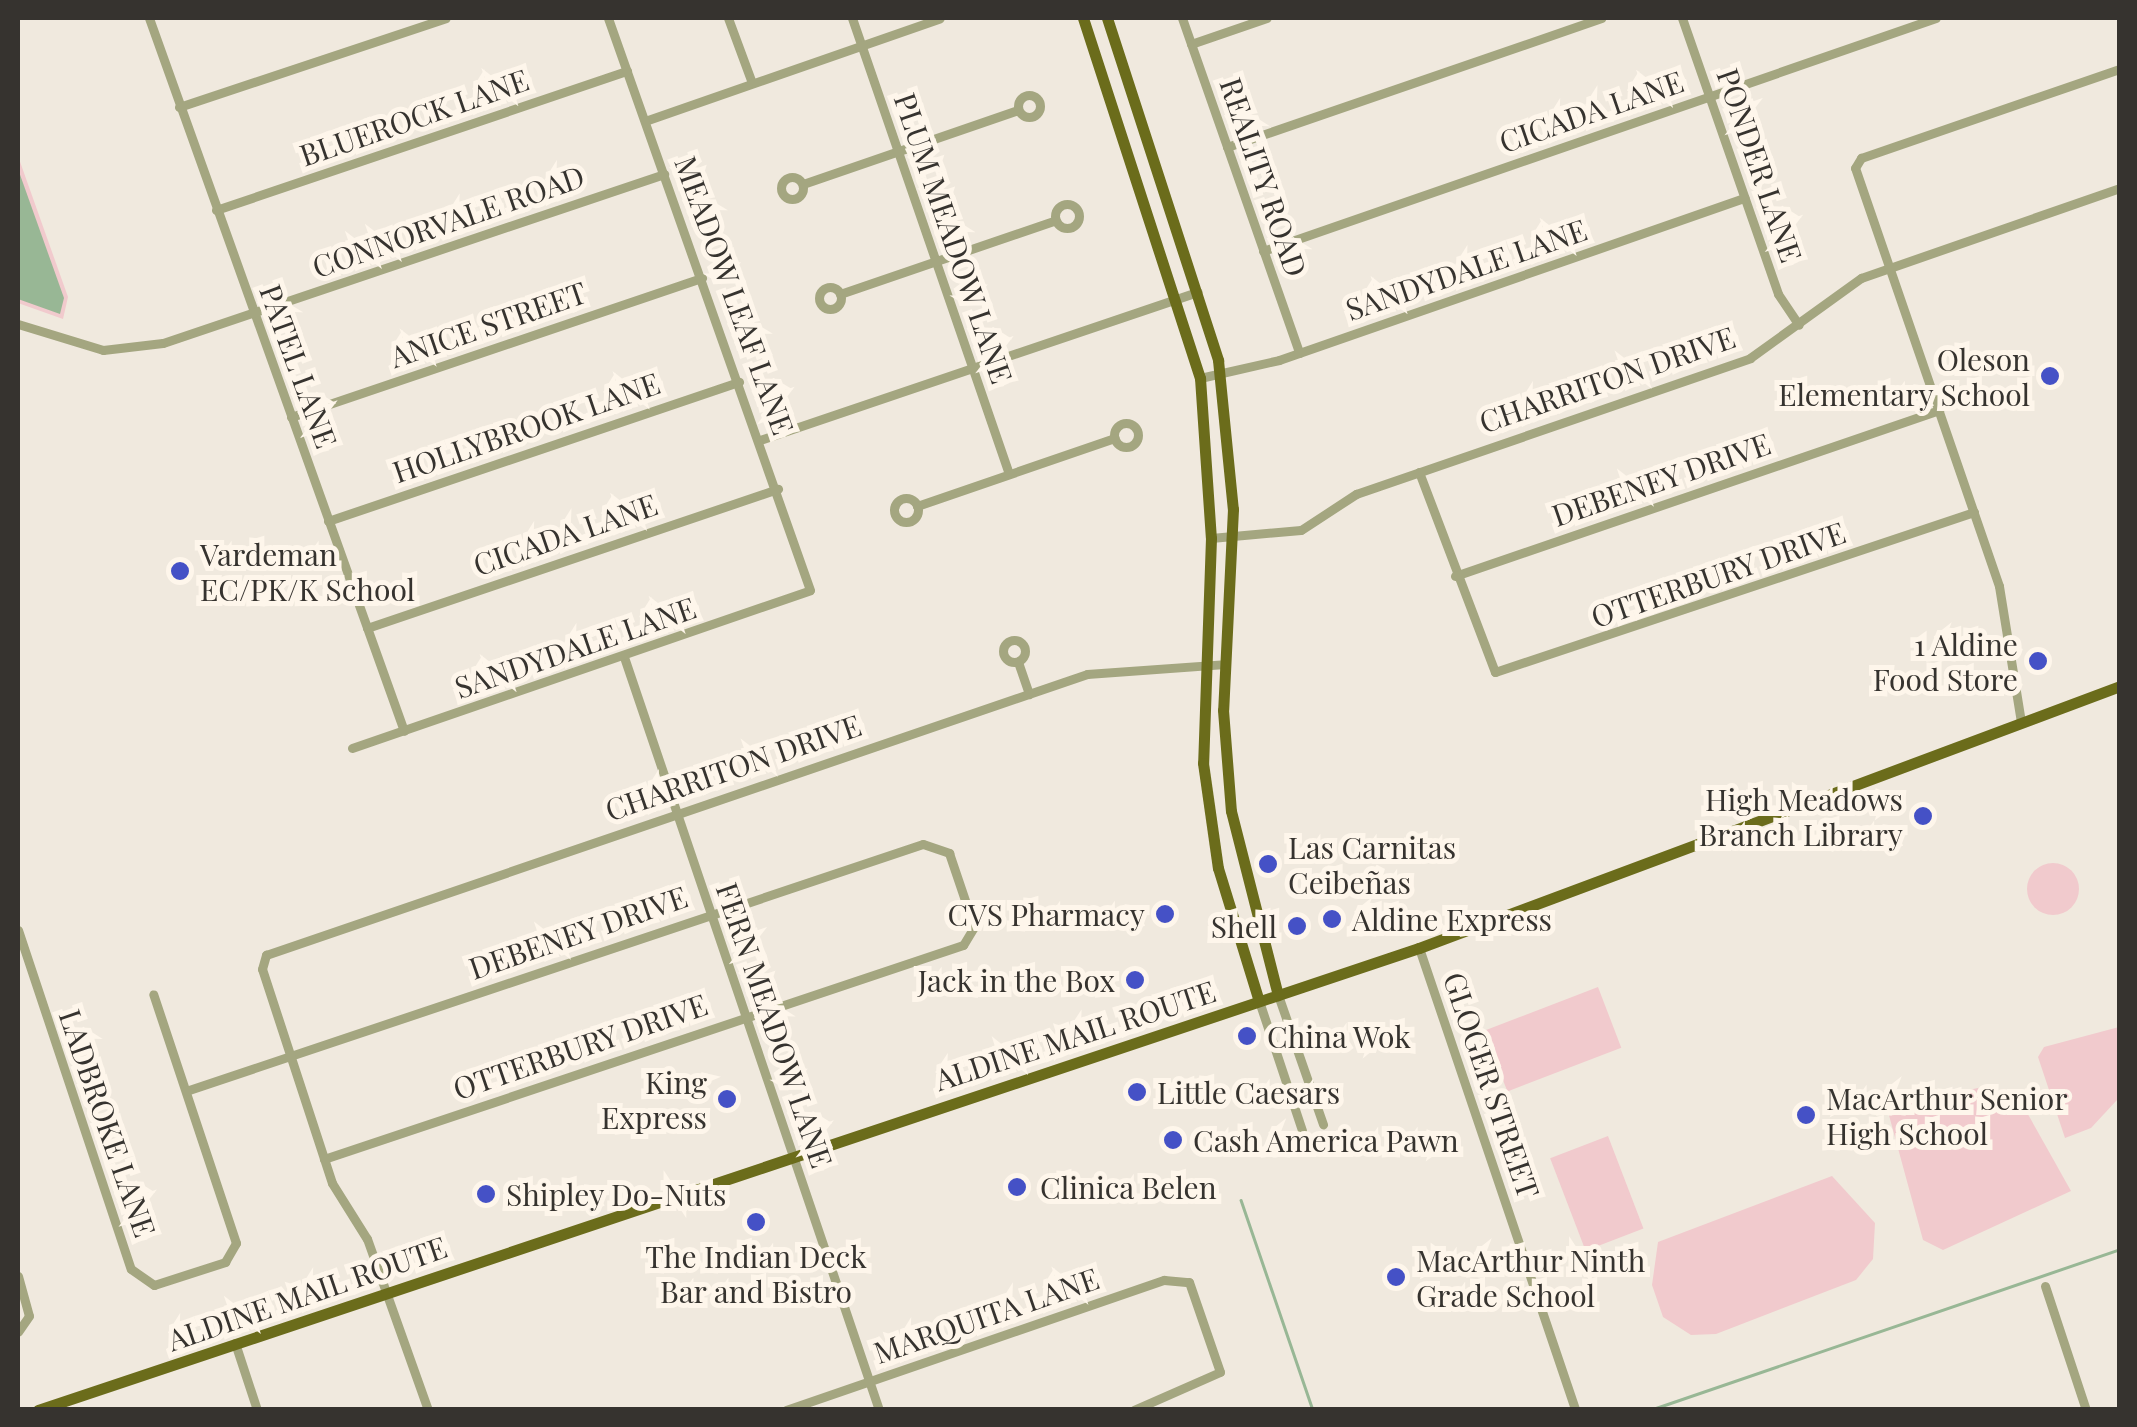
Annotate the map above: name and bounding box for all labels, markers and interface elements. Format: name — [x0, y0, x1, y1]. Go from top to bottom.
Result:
street label: BLUEROCK LANE — [295, 61, 533, 173]
street label: CICADA LANE — [1494, 63, 1688, 159]
street label: PONDER LANE — [1710, 63, 1810, 267]
street label: REALITY ROAD — [1213, 72, 1315, 282]
street label: PLUM MEADOW LANE — [887, 88, 1021, 388]
street label: MEADOW LEAF LANE — [668, 150, 802, 440]
street label: CONNORVALE ROAD — [307, 158, 589, 284]
street label: SANDYDALE LANE — [1341, 211, 1591, 327]
street label: ANICE STREET — [385, 274, 591, 374]
street label: PATEL LANE — [253, 279, 345, 453]
street label: CHARRITON DRIVE — [1474, 318, 1740, 440]
place label: Oleson Elementary School — [1777, 341, 2030, 412]
street label: HOLLYBROOK LANE — [388, 364, 664, 490]
marker: Oleson Elementary School — [2039, 365, 2061, 387]
street label: DEBENEY DRIVE — [1547, 425, 1775, 533]
street label: CICADA LANE — [468, 486, 662, 582]
street label: OTTERBURY DRIVE — [1586, 513, 1850, 635]
place label: Vardeman EC/PK/K School — [200, 536, 415, 606]
marker: Vardeman EC/PK/K School — [169, 560, 191, 582]
street label: SANDYDALE LANE — [450, 589, 700, 705]
place label: 1 Aldine Food Store — [1873, 626, 2018, 696]
marker: 1 Aldine Food Store — [2027, 650, 2049, 672]
street label: CHARRITON DRIVE — [600, 706, 866, 828]
place label: High Meadows Branch Library — [1698, 781, 1903, 852]
marker: High Meadows Branch Library — [1912, 805, 1934, 827]
place label: Las Carnitas Ceibeñas — [1288, 829, 1456, 900]
marker: Las Carnitas Ceibeñas — [1257, 853, 1279, 875]
street label: FERN MEADOW LANE — [709, 877, 841, 1173]
street label: DEBENEY DRIVE — [464, 878, 692, 986]
place label: CVS Pharmacy — [947, 896, 1145, 932]
place label: Aldine Express — [1352, 901, 1552, 937]
marker: CVS Pharmacy — [1154, 903, 1176, 925]
place label: Shell — [1211, 908, 1277, 944]
marker: Aldine Express — [1321, 908, 1343, 930]
marker: Shell — [1286, 915, 1308, 937]
place label: Jack in the Box — [917, 962, 1115, 998]
street label: GLOGER STREET — [1436, 967, 1548, 1203]
marker: Jack in the Box — [1124, 969, 1146, 991]
street label: ALDINE MAIL ROUTE — [930, 973, 1220, 1097]
street label: OTTERBURY DRIVE — [448, 985, 712, 1107]
street label: LADBROKE LANE — [52, 1005, 164, 1241]
place label: China Wok — [1267, 1018, 1412, 1054]
marker: China Wok — [1236, 1025, 1258, 1047]
place label: King Express — [601, 1064, 707, 1134]
place label: Little Caesars — [1157, 1074, 1340, 1110]
place label: MacArthur Senior High School — [1826, 1080, 2068, 1150]
marker: Little Caesars — [1126, 1081, 1148, 1103]
marker: King Express — [716, 1088, 738, 1110]
marker: MacArthur Senior High School — [1795, 1104, 1817, 1126]
place label: Cash America Pawn — [1193, 1122, 1460, 1158]
marker: Cash America Pawn — [1162, 1129, 1184, 1151]
place label: Clinica Belen — [1040, 1169, 1217, 1205]
marker: Clinica Belen — [1004, 1174, 1030, 1200]
place label: Shipley Do-Nuts — [506, 1176, 727, 1212]
marker: Shipley Do-Nuts — [475, 1183, 497, 1205]
marker: The Indian Deck Bar and Bistro — [745, 1211, 767, 1233]
street label: ALDINE MAIL ROUTE — [163, 1228, 451, 1358]
place label: The Indian Deck Bar and Bistro — [645, 1238, 867, 1308]
place label: MacArthur Ninth Grade School — [1416, 1242, 1646, 1312]
street label: MARQUITA LANE — [869, 1260, 1103, 1370]
marker: MacArthur Ninth Grade School — [1385, 1266, 1407, 1288]

